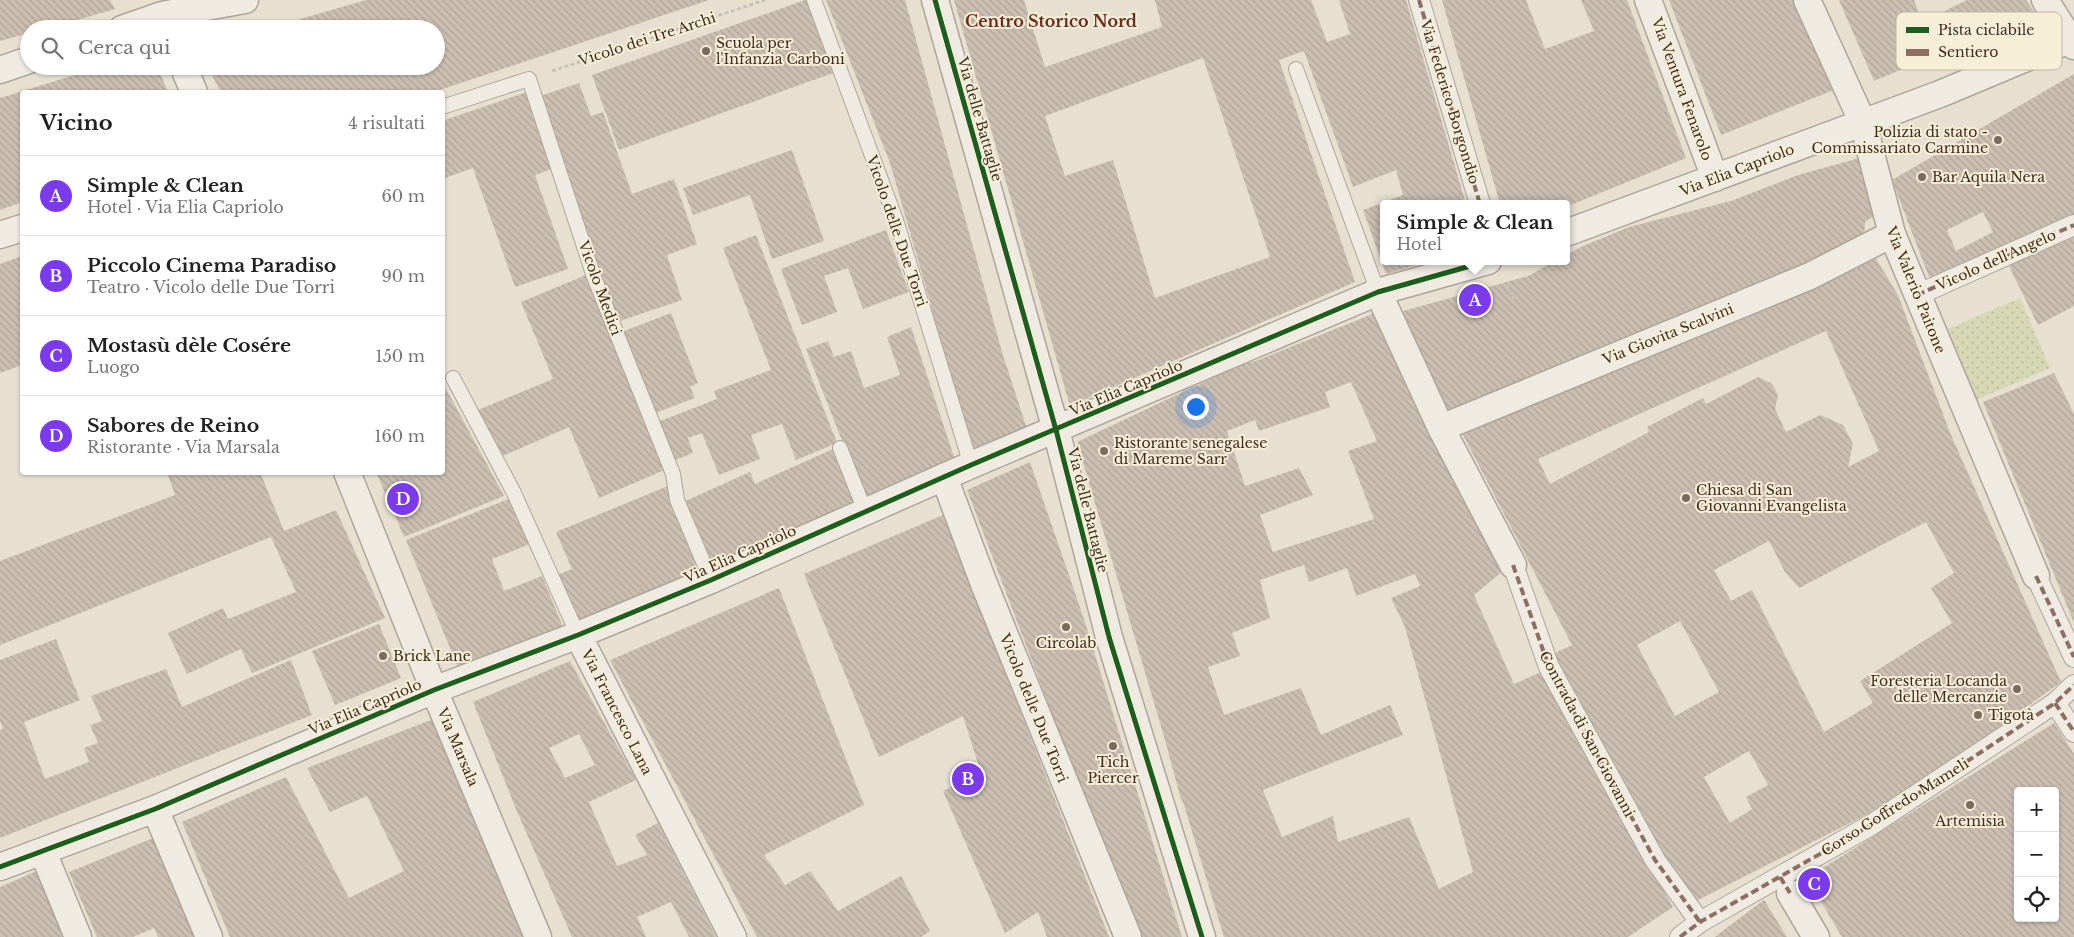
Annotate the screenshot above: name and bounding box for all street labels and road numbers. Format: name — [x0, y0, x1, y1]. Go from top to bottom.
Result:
street label: Vicolo dei Tre Archi — [575, 8, 718, 70]
street label: Via Ventura Fenarolo — [1647, 14, 1716, 163]
street label: Via Federico Borgondio — [1416, 17, 1484, 186]
street label: Via delle Battaglie — [953, 54, 1006, 183]
street label: Via Elia Capriolo — [1676, 140, 1797, 200]
street label: Vicolo delle Due Torri — [862, 152, 931, 309]
street label: Via Valerio Paitone — [1882, 223, 1950, 356]
street label: Vicolo dell'Angelo — [1932, 226, 2059, 295]
street label: Vicolo Medici — [574, 237, 626, 338]
street label: Via Giovita Scalvini — [1599, 299, 1736, 369]
street label: Via Elia Capriolo — [1066, 356, 1185, 420]
street label: Via delle Battaglie — [1063, 445, 1112, 574]
street label: Via Elia Capriolo — [680, 521, 799, 587]
street label: Vicolo delle Due Torri — [996, 630, 1072, 785]
street label: Via Francesco Lana — [577, 645, 657, 778]
street label: Contrada di San Giovanni — [1535, 648, 1639, 820]
street label: Via Elia Capriolo — [305, 675, 424, 739]
street label: Via Marsala — [433, 704, 483, 789]
street label: Corso Goffredo Mameli — [1818, 754, 1972, 860]

